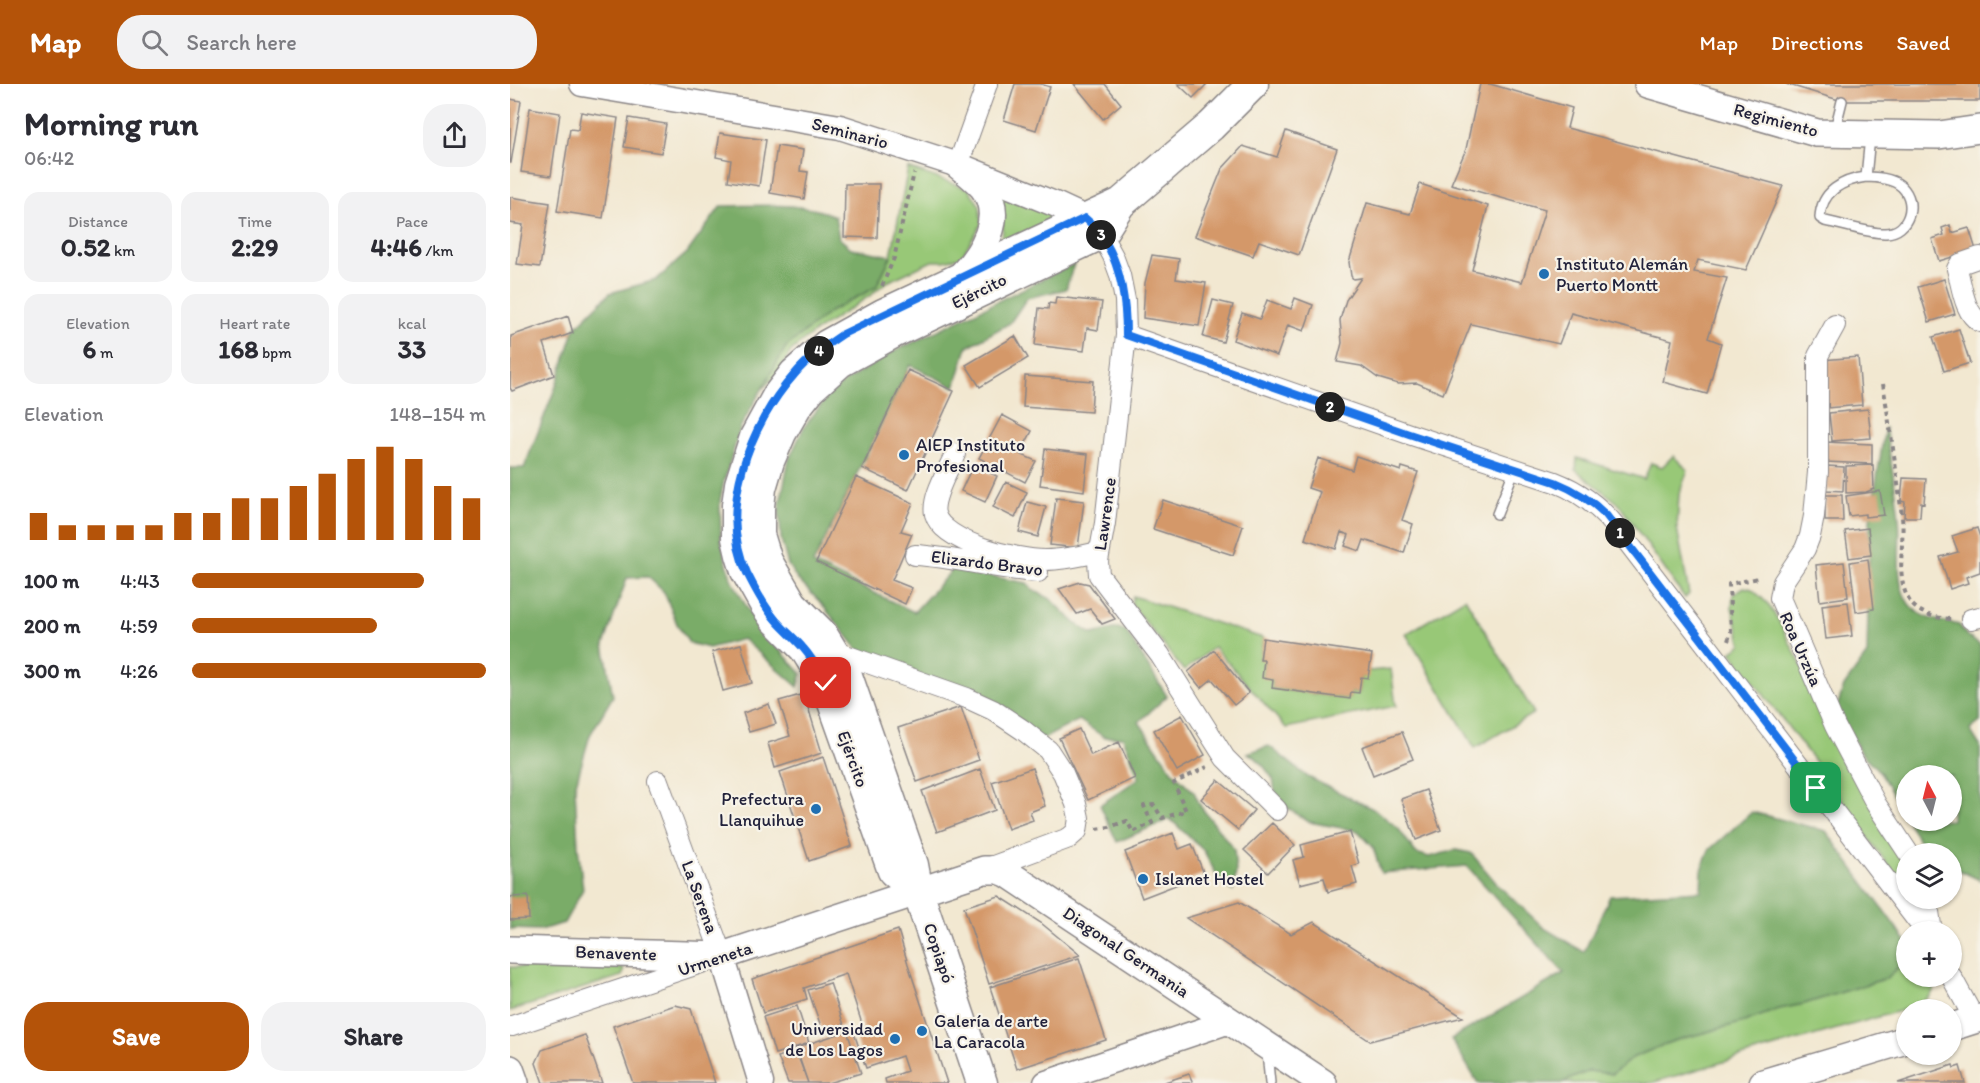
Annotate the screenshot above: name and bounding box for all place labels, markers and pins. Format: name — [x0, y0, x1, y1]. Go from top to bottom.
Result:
pin: 3 — [1086, 220, 1116, 250]
place label: Instituto Alemán Puerto Montt — [1556, 253, 1689, 296]
marker: Instituto Alemán Puerto Montt — [1537, 267, 1551, 281]
pin: 4 — [804, 336, 834, 366]
pin: 2 — [1315, 392, 1345, 422]
place label: AIEP Instituto Profesional — [916, 434, 1025, 477]
marker: AIEP Instituto Profesional — [897, 448, 911, 462]
pin: 1 — [1605, 518, 1635, 548]
pin — [800, 657, 851, 708]
pin — [1790, 762, 1841, 813]
place label: Prefectura Llanquihue — [719, 788, 805, 831]
marker: Prefectura Llanquihue — [809, 802, 823, 816]
place label: Islanet Hostel — [1155, 868, 1264, 890]
marker: Islanet Hostel — [1136, 872, 1150, 886]
place label: Galería de arte La Caracola — [934, 1010, 1048, 1053]
place label: Universidad de Los Lagos — [785, 1018, 883, 1061]
marker: Galería de arte La Caracola — [915, 1024, 929, 1038]
marker: Universidad de Los Lagos — [888, 1032, 902, 1046]

